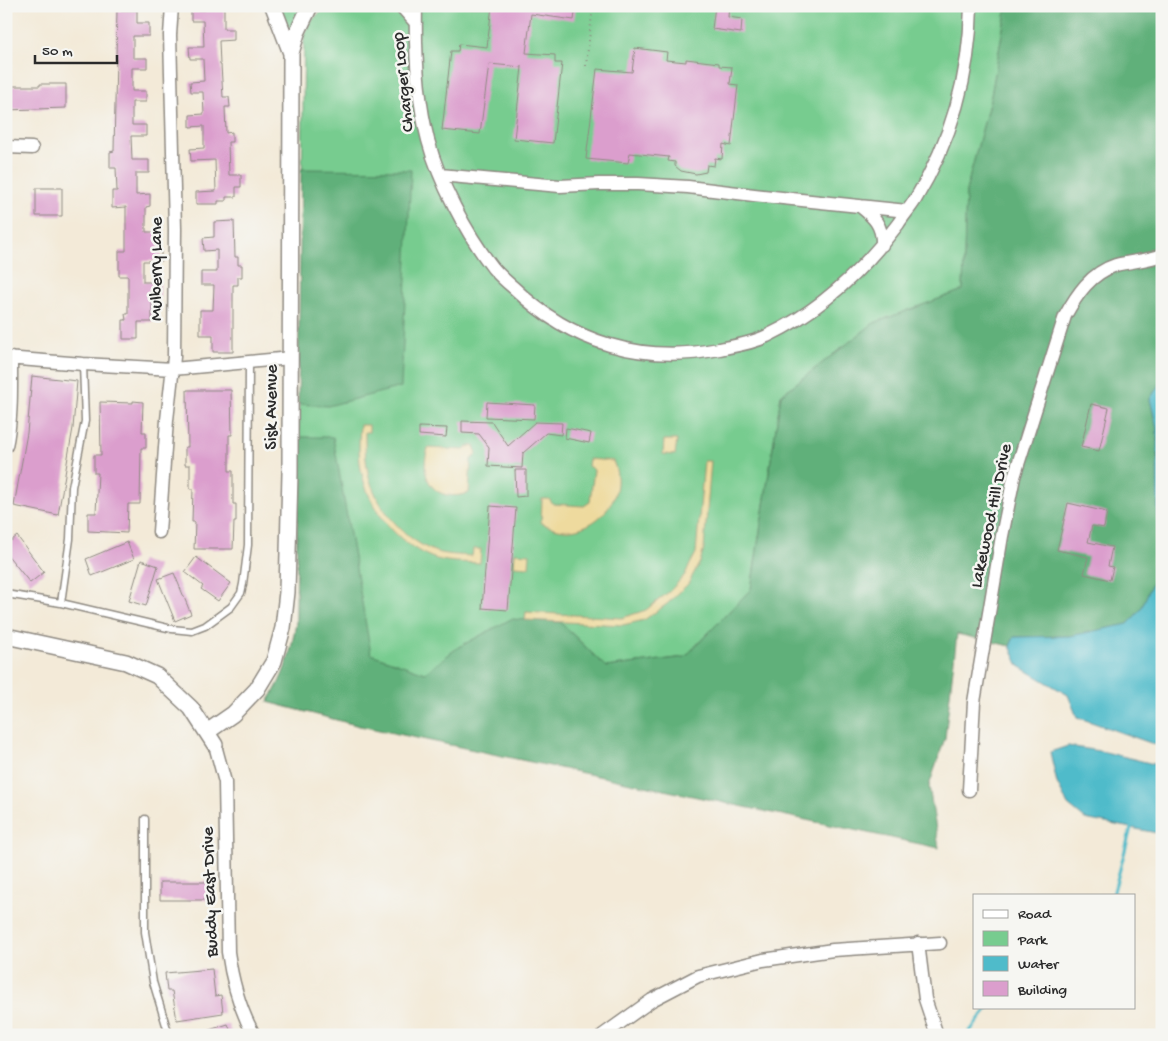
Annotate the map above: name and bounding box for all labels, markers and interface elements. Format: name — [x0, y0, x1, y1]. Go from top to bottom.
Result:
street label: Charger Loop — [388, 31, 420, 133]
scale bar — [35, 32, 118, 64]
text: 50 m — [42, 43, 73, 61]
street label: Mulberry Lane — [147, 216, 168, 321]
street label: Sisk Avenue — [262, 364, 283, 450]
street label: Lakewood Hill Drive — [966, 441, 1018, 590]
street label: Buddy East Drive — [198, 826, 224, 959]
legend — [973, 894, 1136, 1008]
text: Road — [1018, 906, 1052, 924]
text: Park — [1017, 932, 1048, 950]
text: Water — [1018, 956, 1060, 974]
text: Building — [1017, 982, 1067, 1000]

